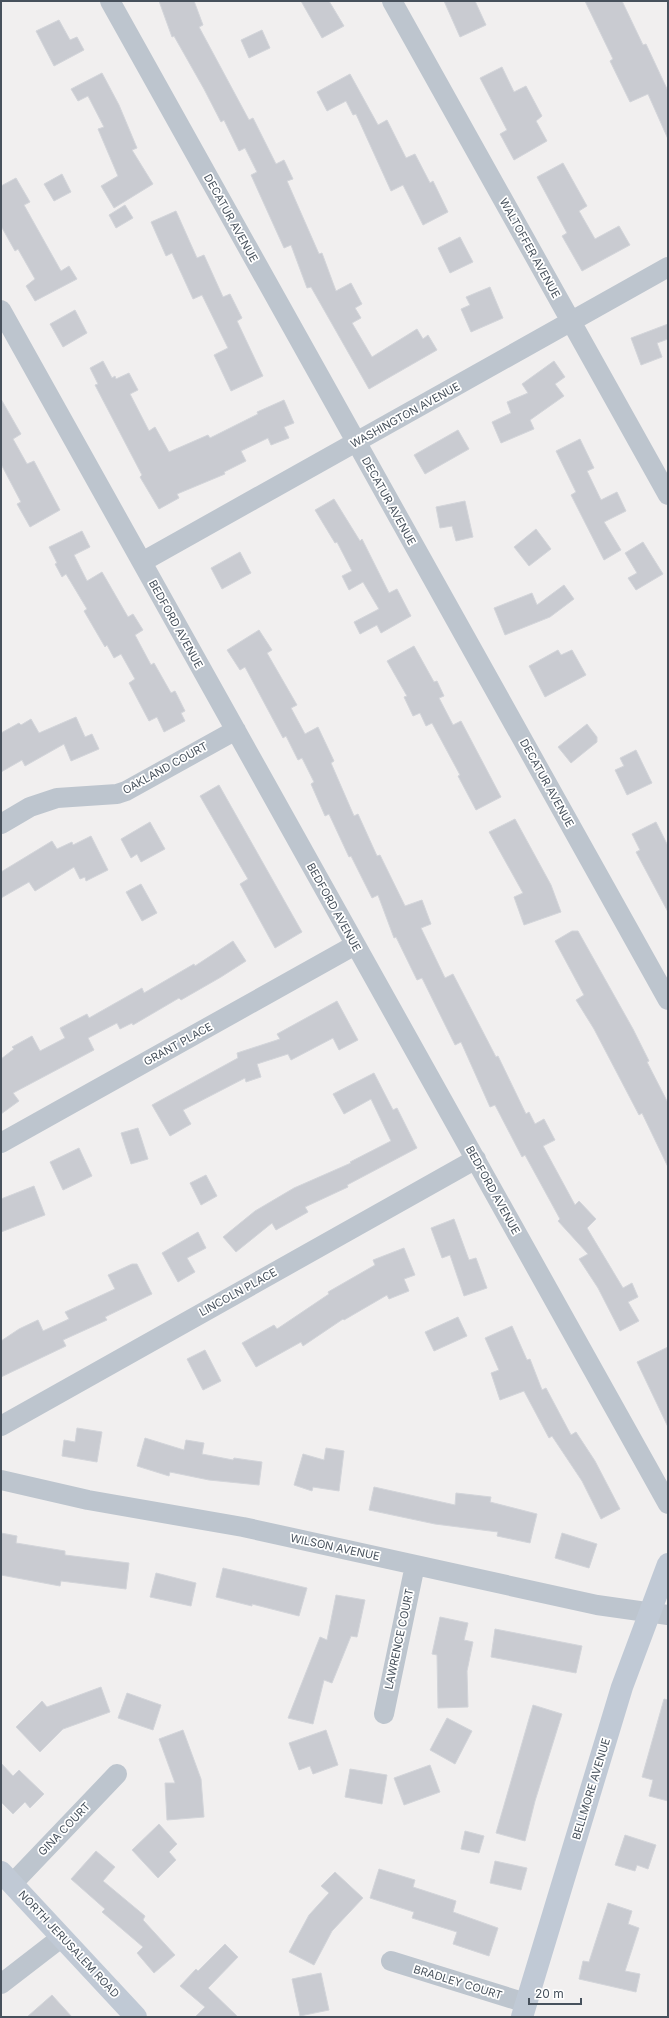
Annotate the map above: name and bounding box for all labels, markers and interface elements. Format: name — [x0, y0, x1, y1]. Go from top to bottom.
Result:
street label: DECATUR AVENUE — [201, 171, 261, 265]
street label: WALTOFFER AVENUE — [497, 196, 563, 300]
street label: WASHINGTON AVENUE — [348, 379, 462, 451]
street label: DECATUR AVENUE — [359, 454, 419, 548]
street label: BEDFORD AVENUE — [146, 577, 206, 671]
street label: DECATUR AVENUE — [517, 736, 577, 830]
street label: OAKLAND COURT — [120, 739, 210, 797]
street label: BEDFORD AVENUE — [304, 860, 364, 954]
street label: GRANT PLACE — [141, 1019, 215, 1069]
street label: BEDFORD AVENUE — [463, 1143, 523, 1237]
street label: LINCOLN PLACE — [197, 1265, 279, 1319]
street label: WILSON AVENUE — [289, 1531, 381, 1563]
street label: LAWRENCE COURT — [381, 1587, 417, 1691]
street label: BELLMORE AVENUE — [569, 1737, 613, 1841]
street label: GINA COURT — [35, 1799, 93, 1859]
street label: NORTH JERUSALEM ROAD — [16, 1887, 122, 2001]
street label: BRADLEY COURT — [412, 1962, 504, 2002]
scale bar — [529, 1980, 581, 2006]
text: 20 m — [535, 1986, 564, 2001]

